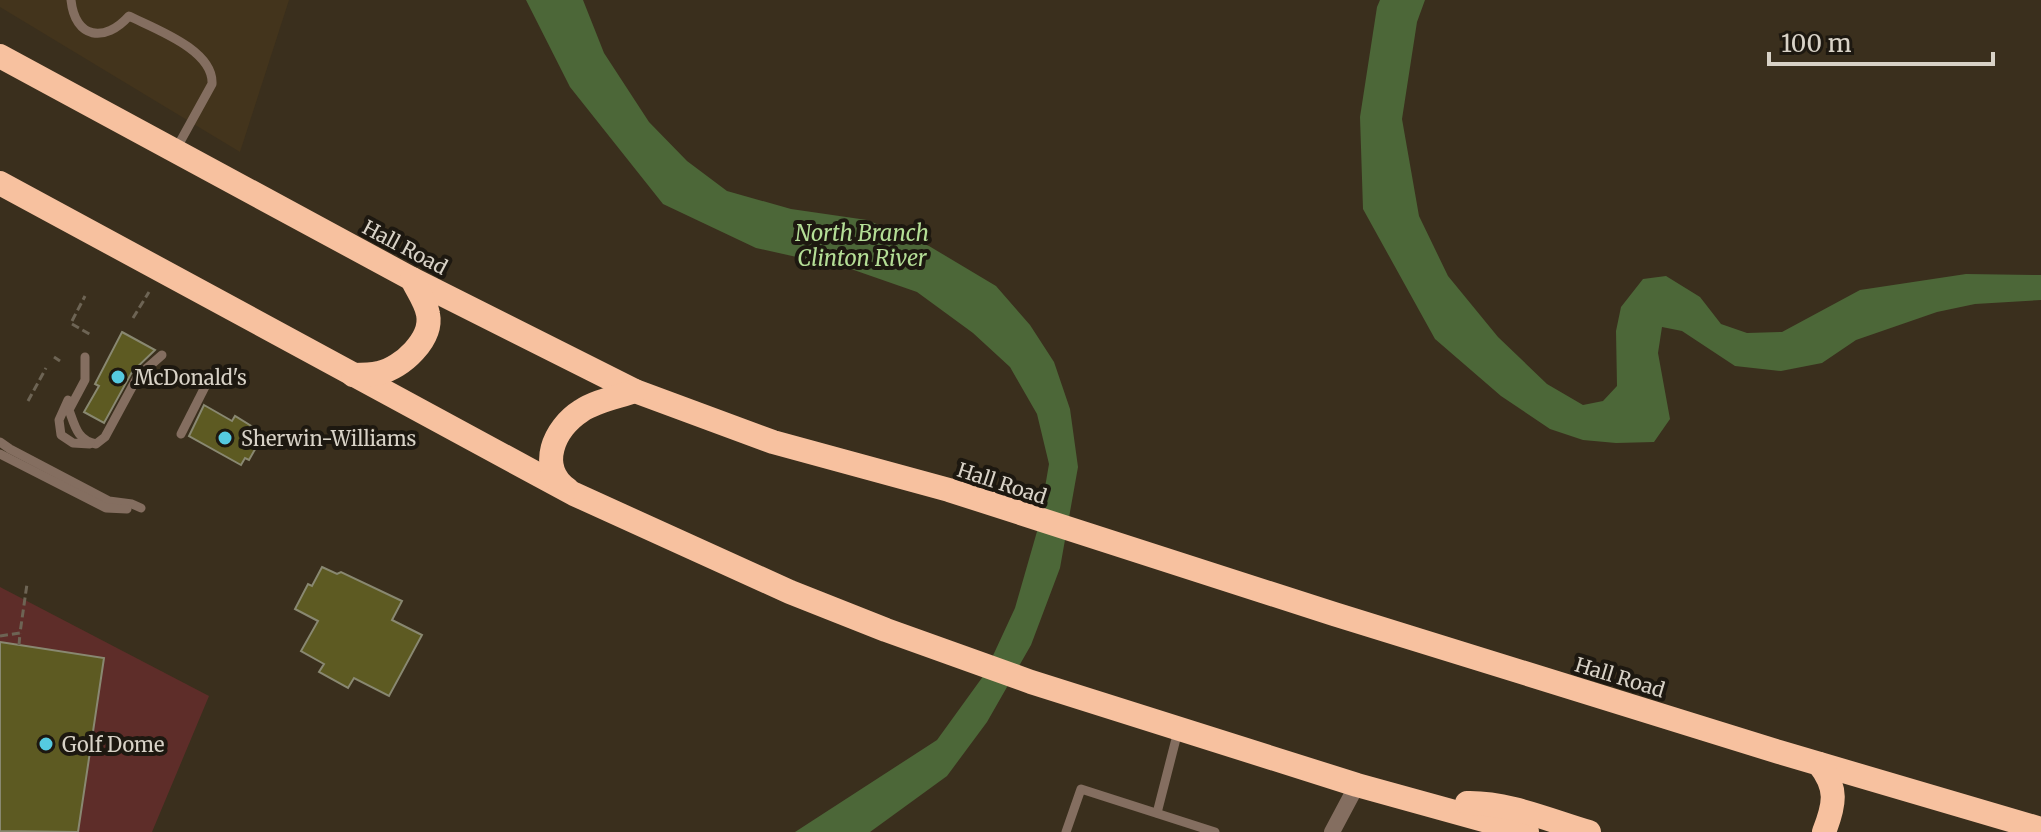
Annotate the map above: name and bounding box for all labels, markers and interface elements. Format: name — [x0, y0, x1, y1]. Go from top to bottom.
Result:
scale bar — [1769, 16, 1993, 66]
text: 100 m — [1781, 28, 1852, 59]
street label: Hall Road — [358, 214, 452, 280]
water label: North Branch Clinton River — [795, 219, 929, 272]
place label: McDonald's — [134, 365, 247, 390]
marker: McDonald's — [109, 368, 127, 386]
place label: Sherwin-Williams — [241, 426, 416, 451]
marker: Sherwin-Williams — [216, 429, 234, 447]
street label: Hall Road — [954, 457, 1050, 509]
street label: Hall Road — [1572, 652, 1668, 702]
place label: Golf Dome — [62, 732, 164, 757]
marker: Golf Dome — [37, 735, 55, 753]

